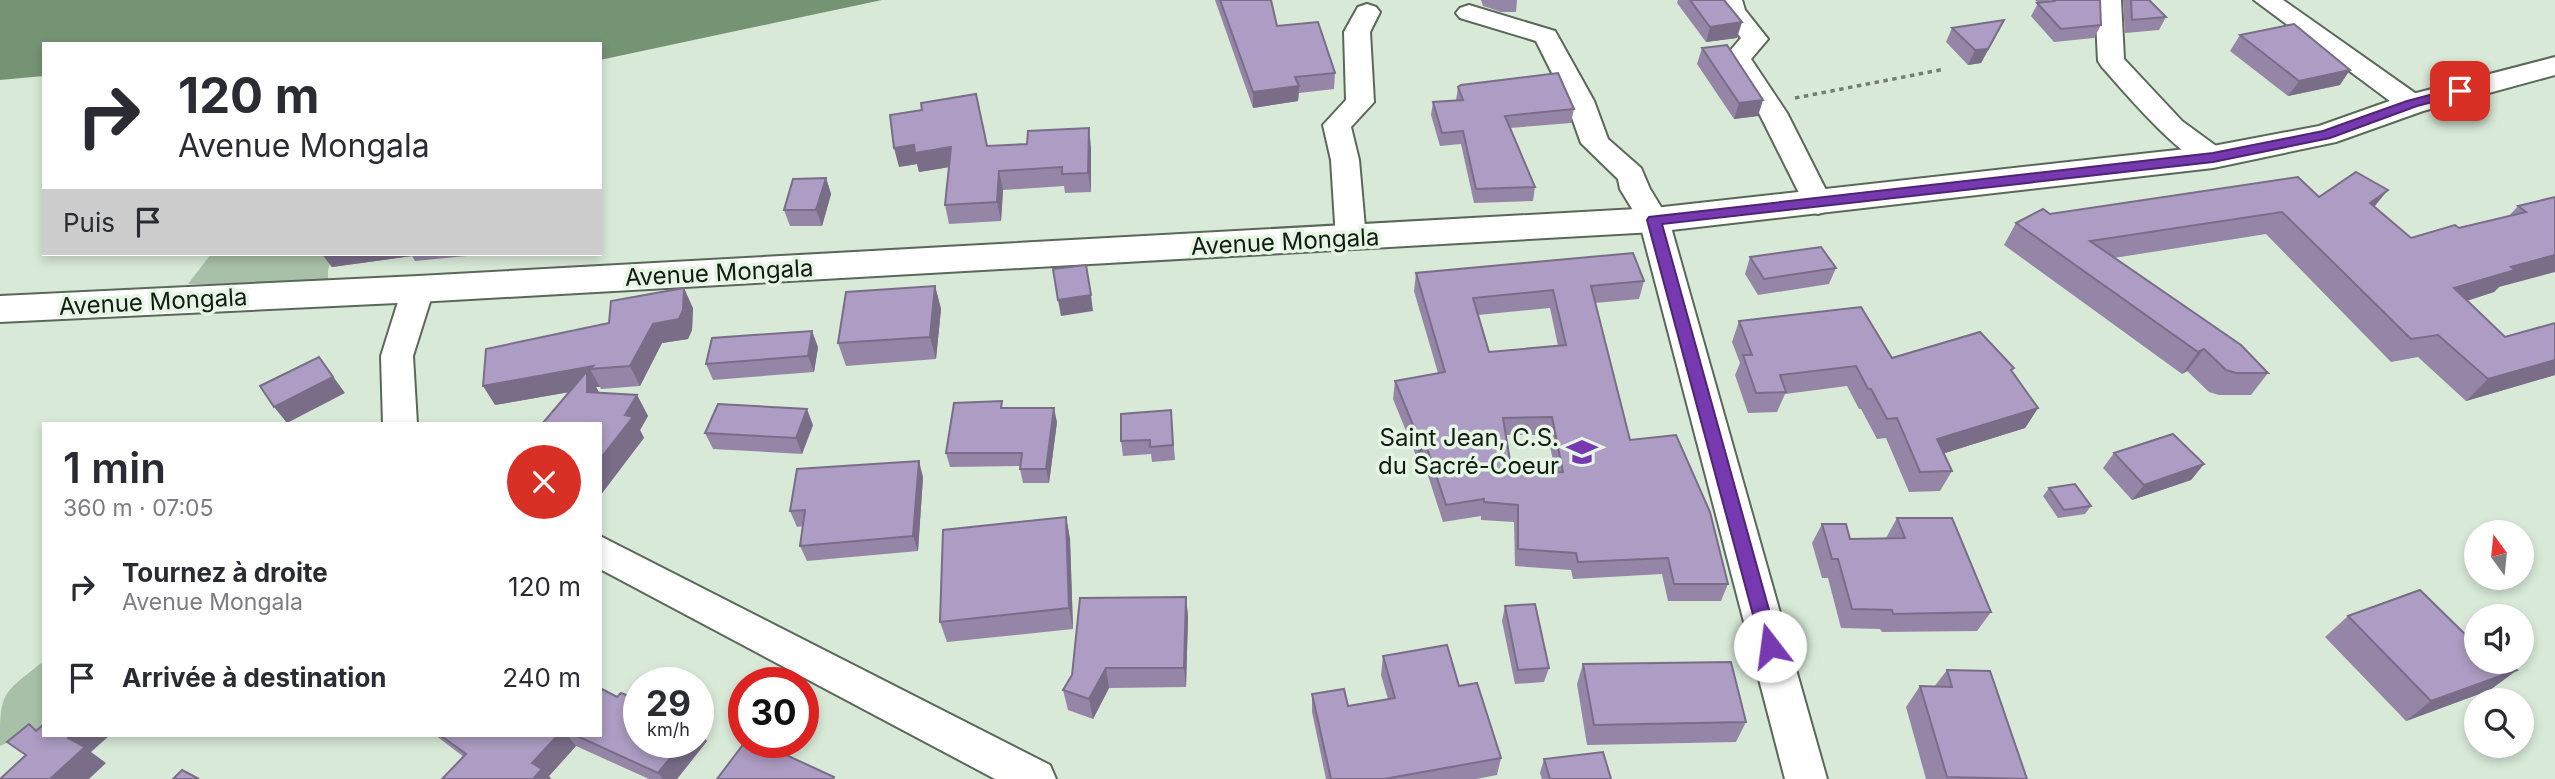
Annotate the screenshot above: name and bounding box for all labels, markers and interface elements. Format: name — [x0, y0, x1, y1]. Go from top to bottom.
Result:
pin — [2430, 61, 2490, 121]
text: 120 m — [178, 66, 319, 125]
icon: right — [63, 70, 154, 161]
icon: arrive — [2441, 72, 2479, 110]
text: Avenue Mongala — [178, 126, 430, 165]
icon: arrive — [129, 203, 167, 241]
text: Puis — [63, 207, 115, 238]
street label: Avenue Mongala — [1190, 222, 1380, 261]
street label: Avenue Mongala — [624, 253, 814, 292]
street label: Avenue Mongala — [58, 282, 248, 321]
place label: Saint Jean, C.S. du Sacré-Coeur — [1378, 423, 1559, 480]
school or university icon: Saint Jean, C.S. du Sacré-Coeur — [1565, 435, 1599, 469]
text: 1 min — [63, 442, 166, 493]
button: close — [507, 445, 581, 519]
text: 360 m · 07:05 — [63, 494, 214, 522]
north arrow — [2464, 520, 2534, 590]
map controls — [2464, 520, 2534, 758]
text: Tournez à droite — [122, 557, 328, 588]
icon: right — [63, 568, 101, 606]
text: 120 m — [508, 571, 581, 602]
text: Avenue Mongala — [122, 588, 303, 616]
button: sound — [2464, 604, 2534, 674]
position arrow — [1733, 609, 1807, 683]
icon: arrive — [63, 659, 101, 697]
text: Arrivée à destination — [122, 662, 387, 693]
text: 240 m — [502, 662, 581, 693]
speed limit sign: 30 — [728, 667, 819, 758]
text: 29 — [646, 682, 691, 724]
button: search — [2464, 688, 2534, 758]
text: km/h — [647, 719, 690, 740]

